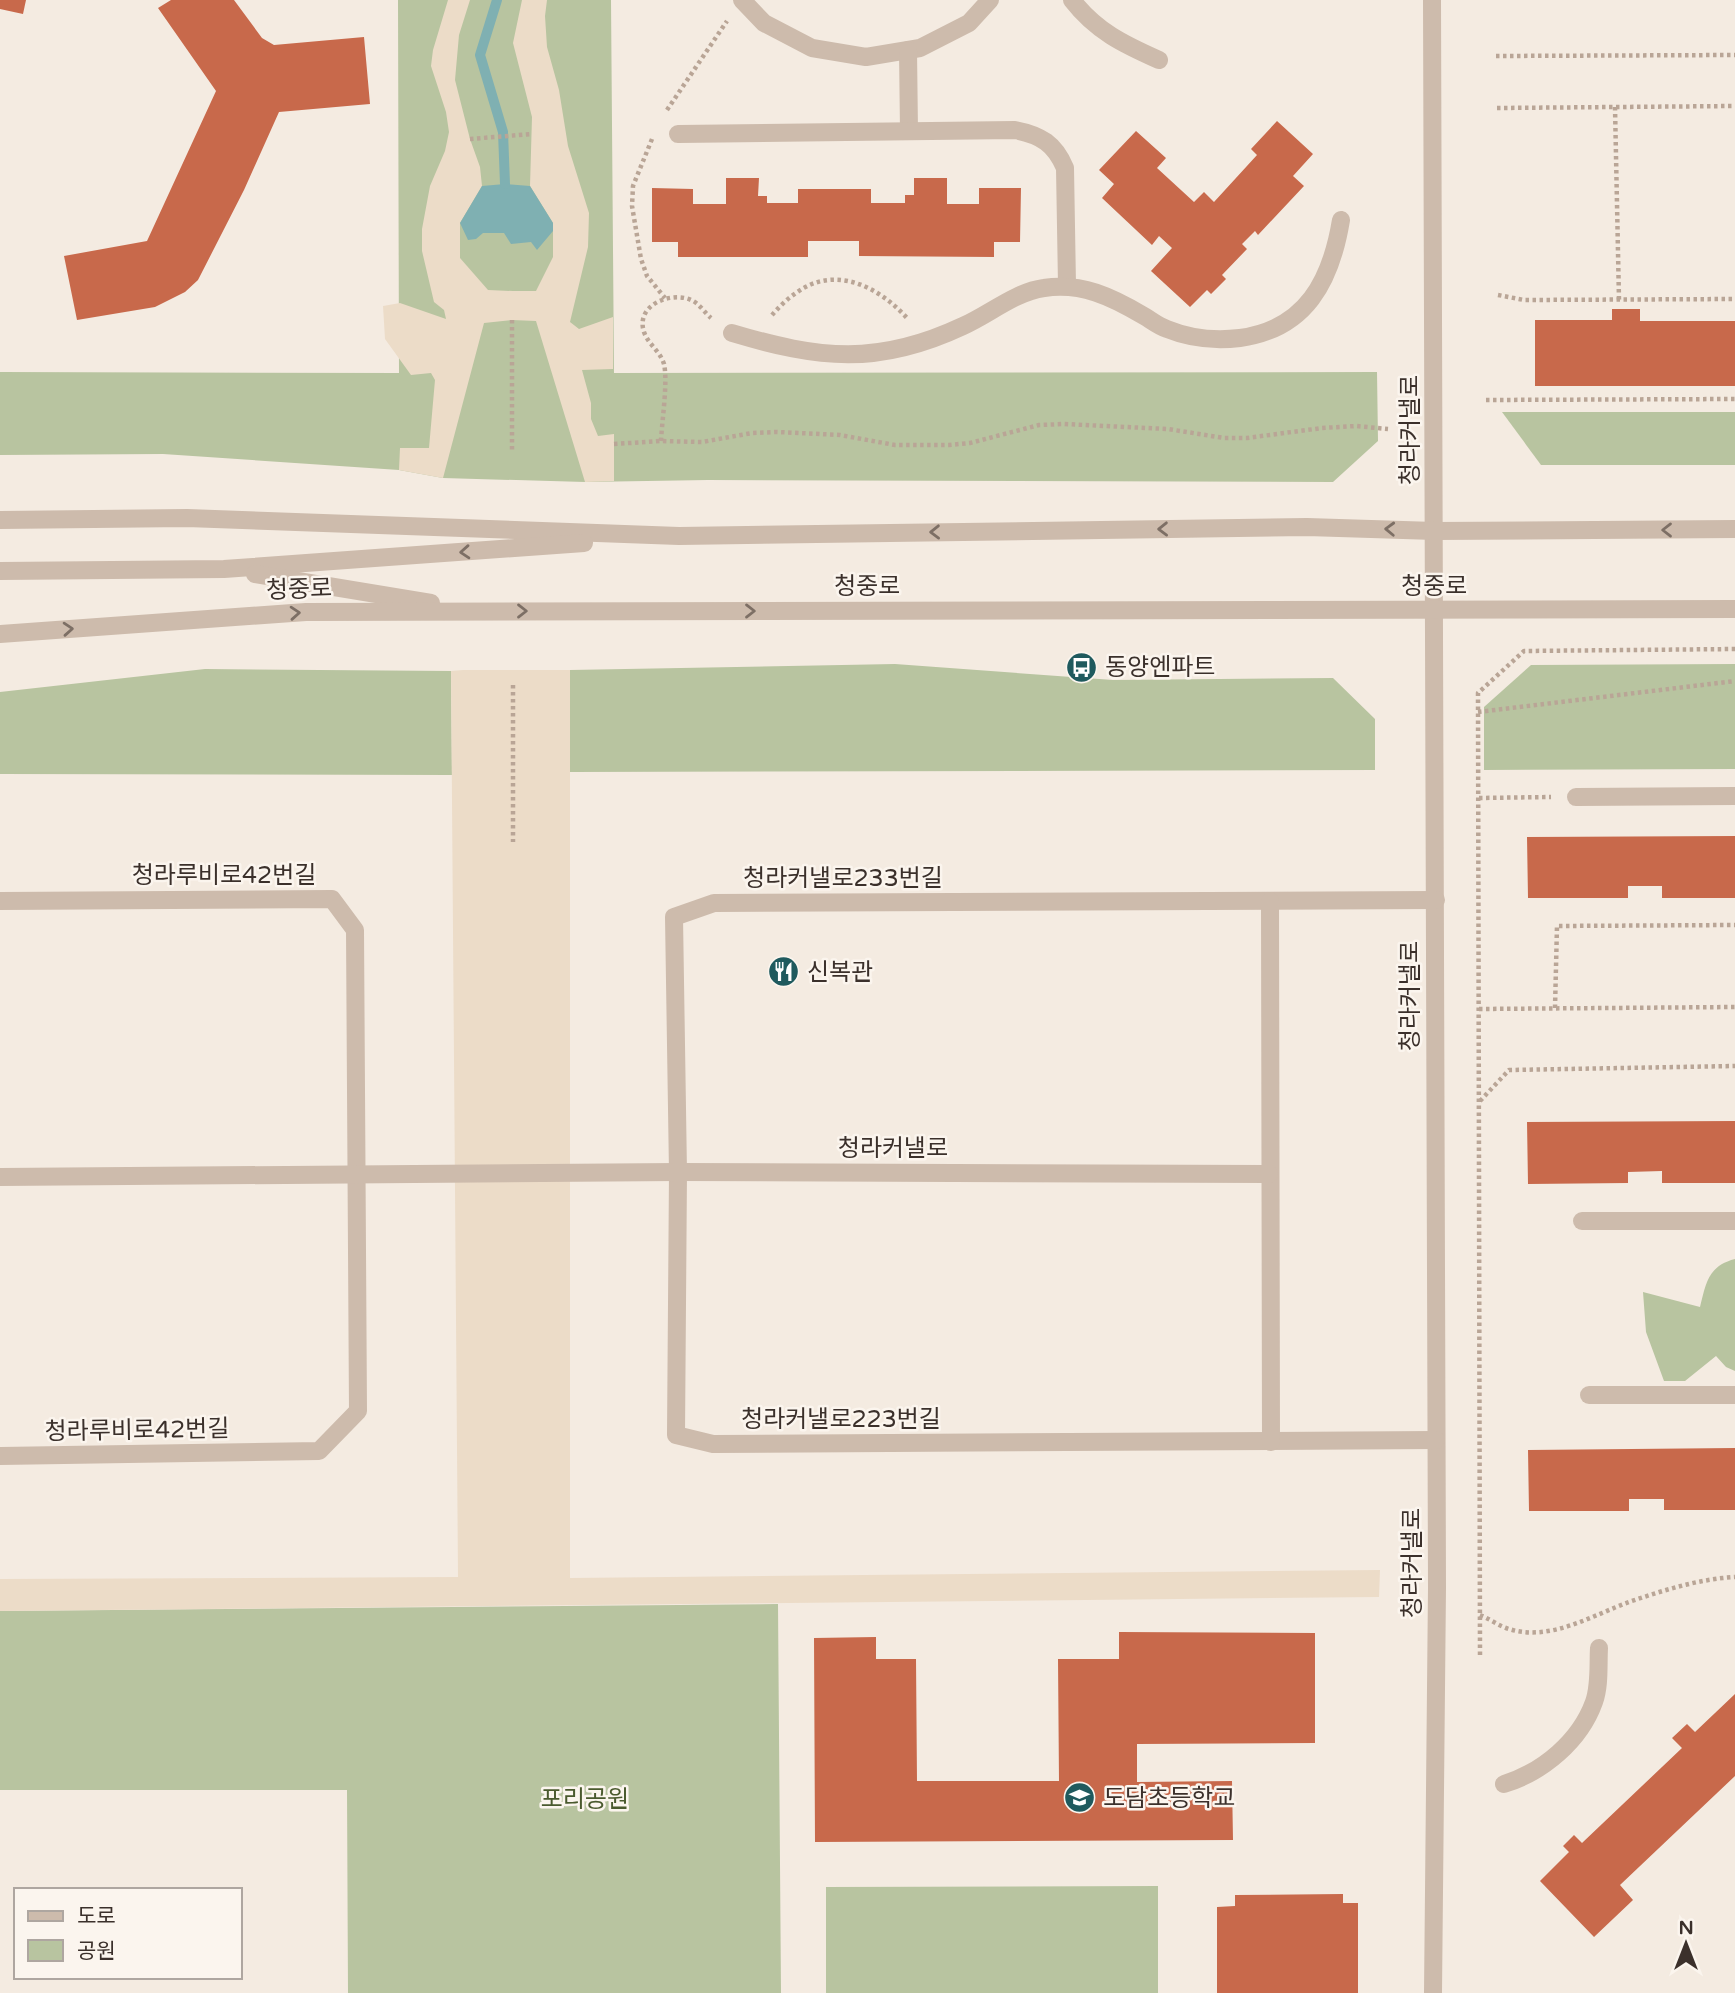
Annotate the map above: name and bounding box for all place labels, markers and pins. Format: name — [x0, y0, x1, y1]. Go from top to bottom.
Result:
bus stop icon: 동양엔파트 — [1065, 650, 1099, 684]
place label: 동양엔파트 — [1105, 653, 1215, 682]
restaurant icon: 신복관 — [767, 955, 801, 989]
place label: 신복관 — [807, 958, 873, 987]
school or university icon: 도담초등학교 — [1063, 1781, 1097, 1815]
place label: 도담초등학교 — [1103, 1784, 1235, 1813]

